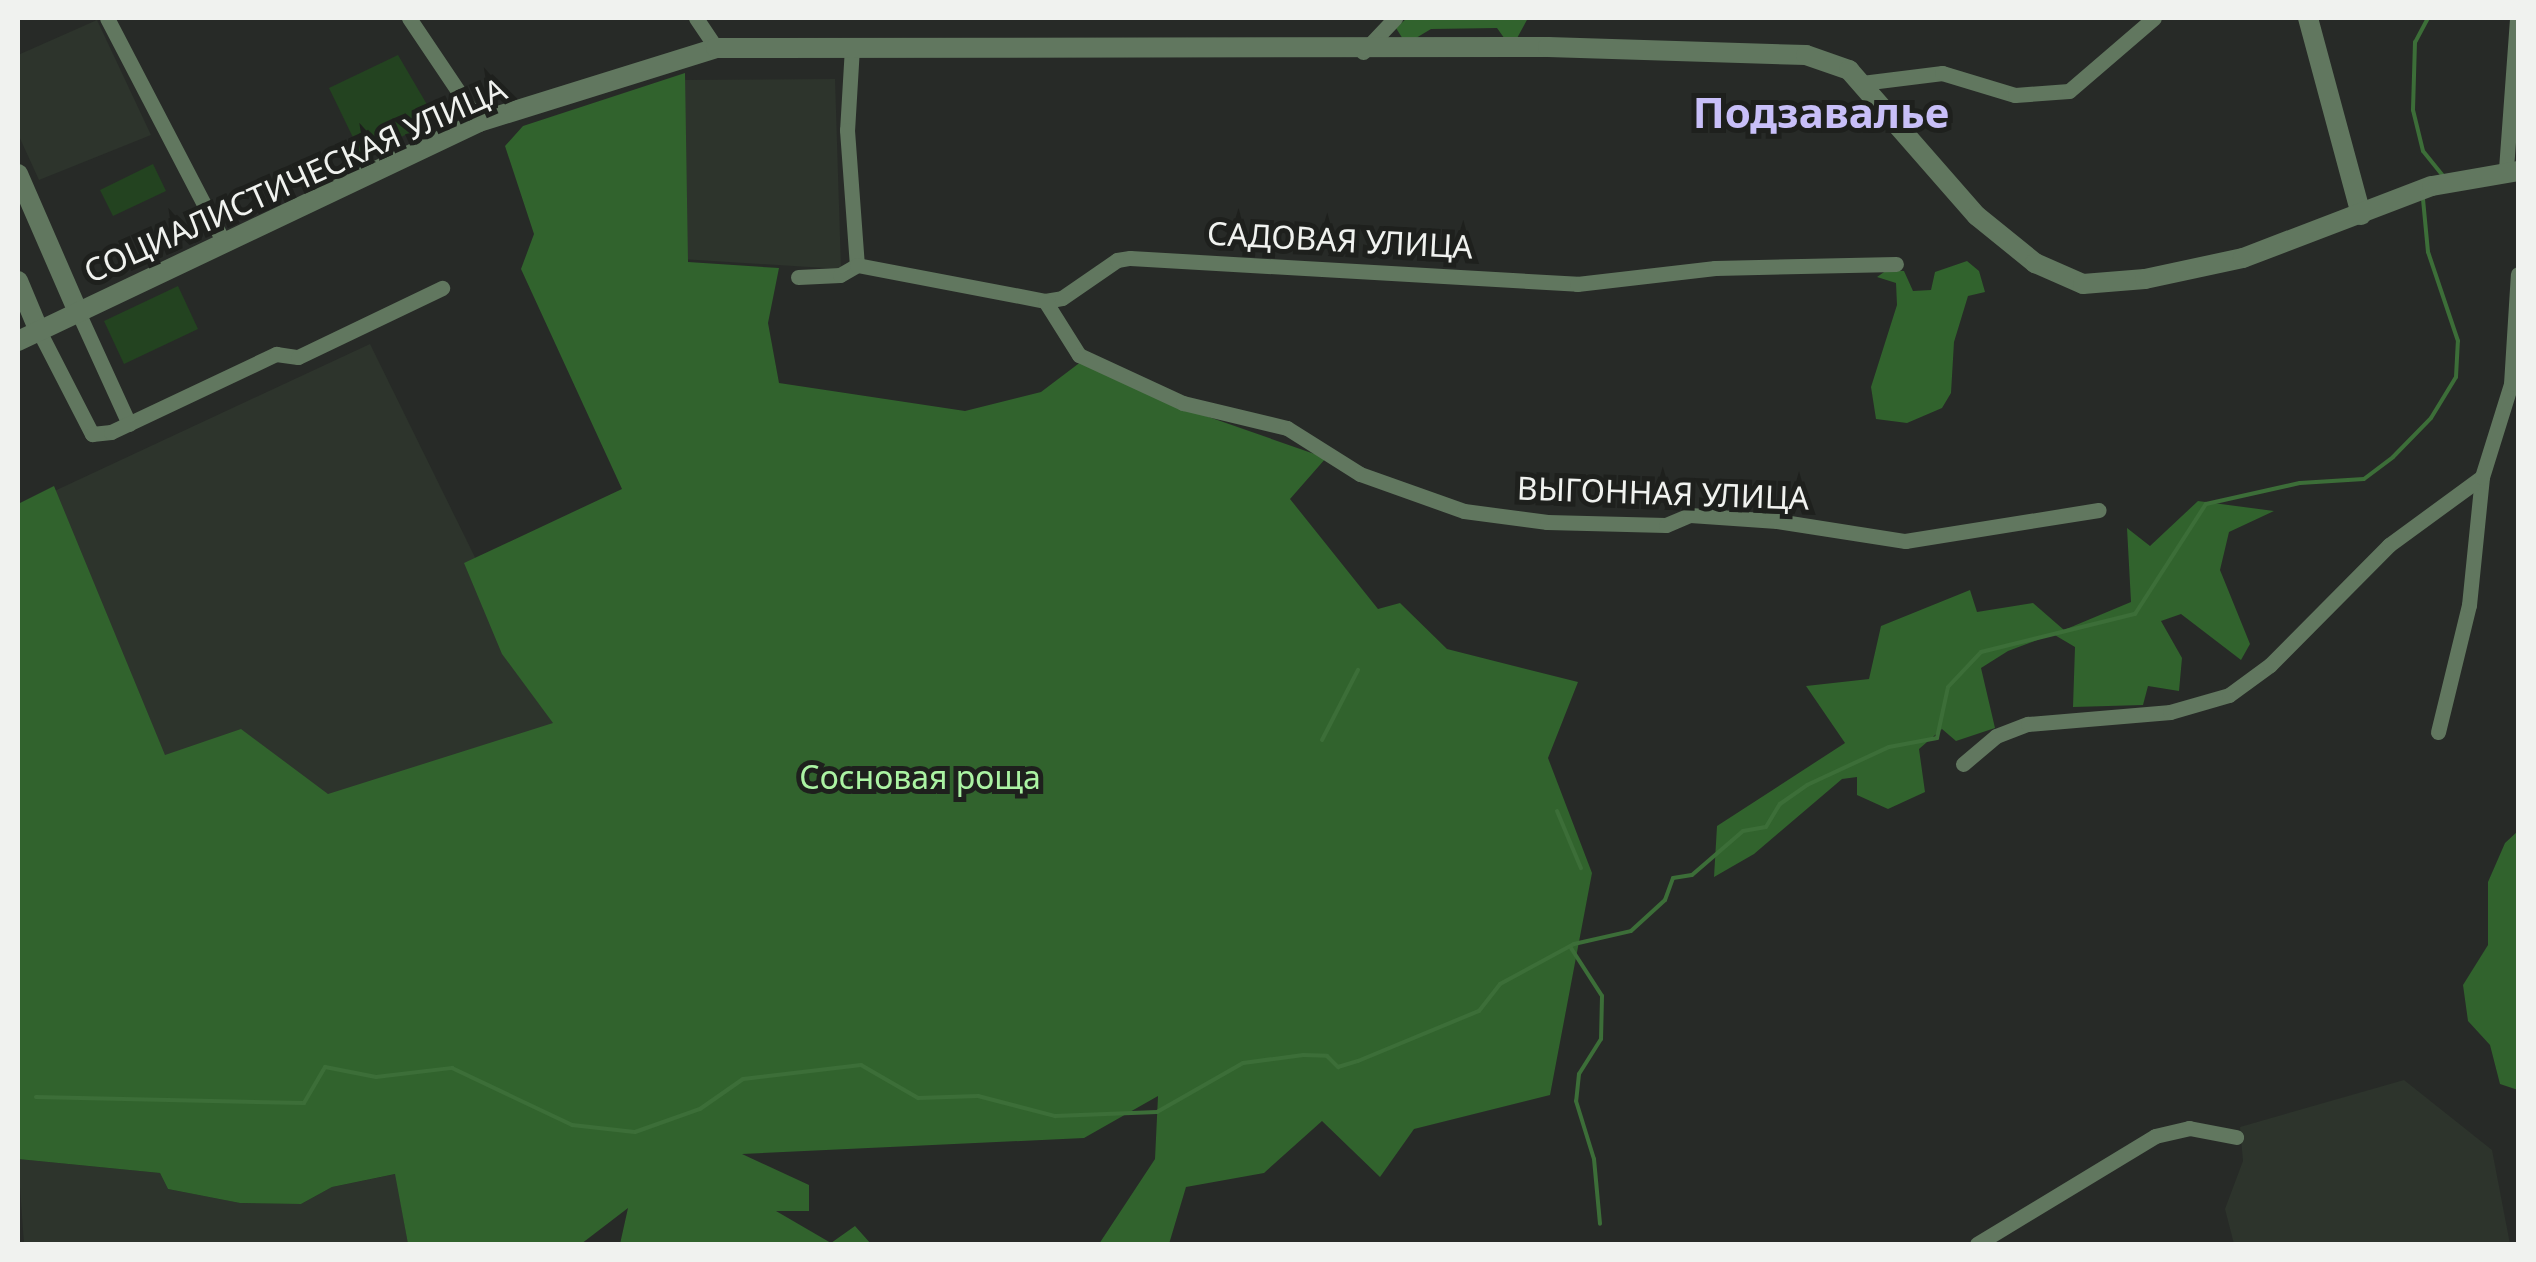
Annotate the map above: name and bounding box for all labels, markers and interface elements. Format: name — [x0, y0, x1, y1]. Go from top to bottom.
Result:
street label: СОЦИАЛИСТИЧЕСКАЯ УЛИЦА — [78, 69, 512, 291]
district label: Подзавалье — [1693, 87, 1949, 137]
street label: САДОВАЯ УЛИЦА — [1206, 214, 1474, 266]
street label: ВЫГОННАЯ УЛИЦА — [1516, 469, 1810, 517]
park label: Сосновая роща — [799, 758, 1041, 796]

